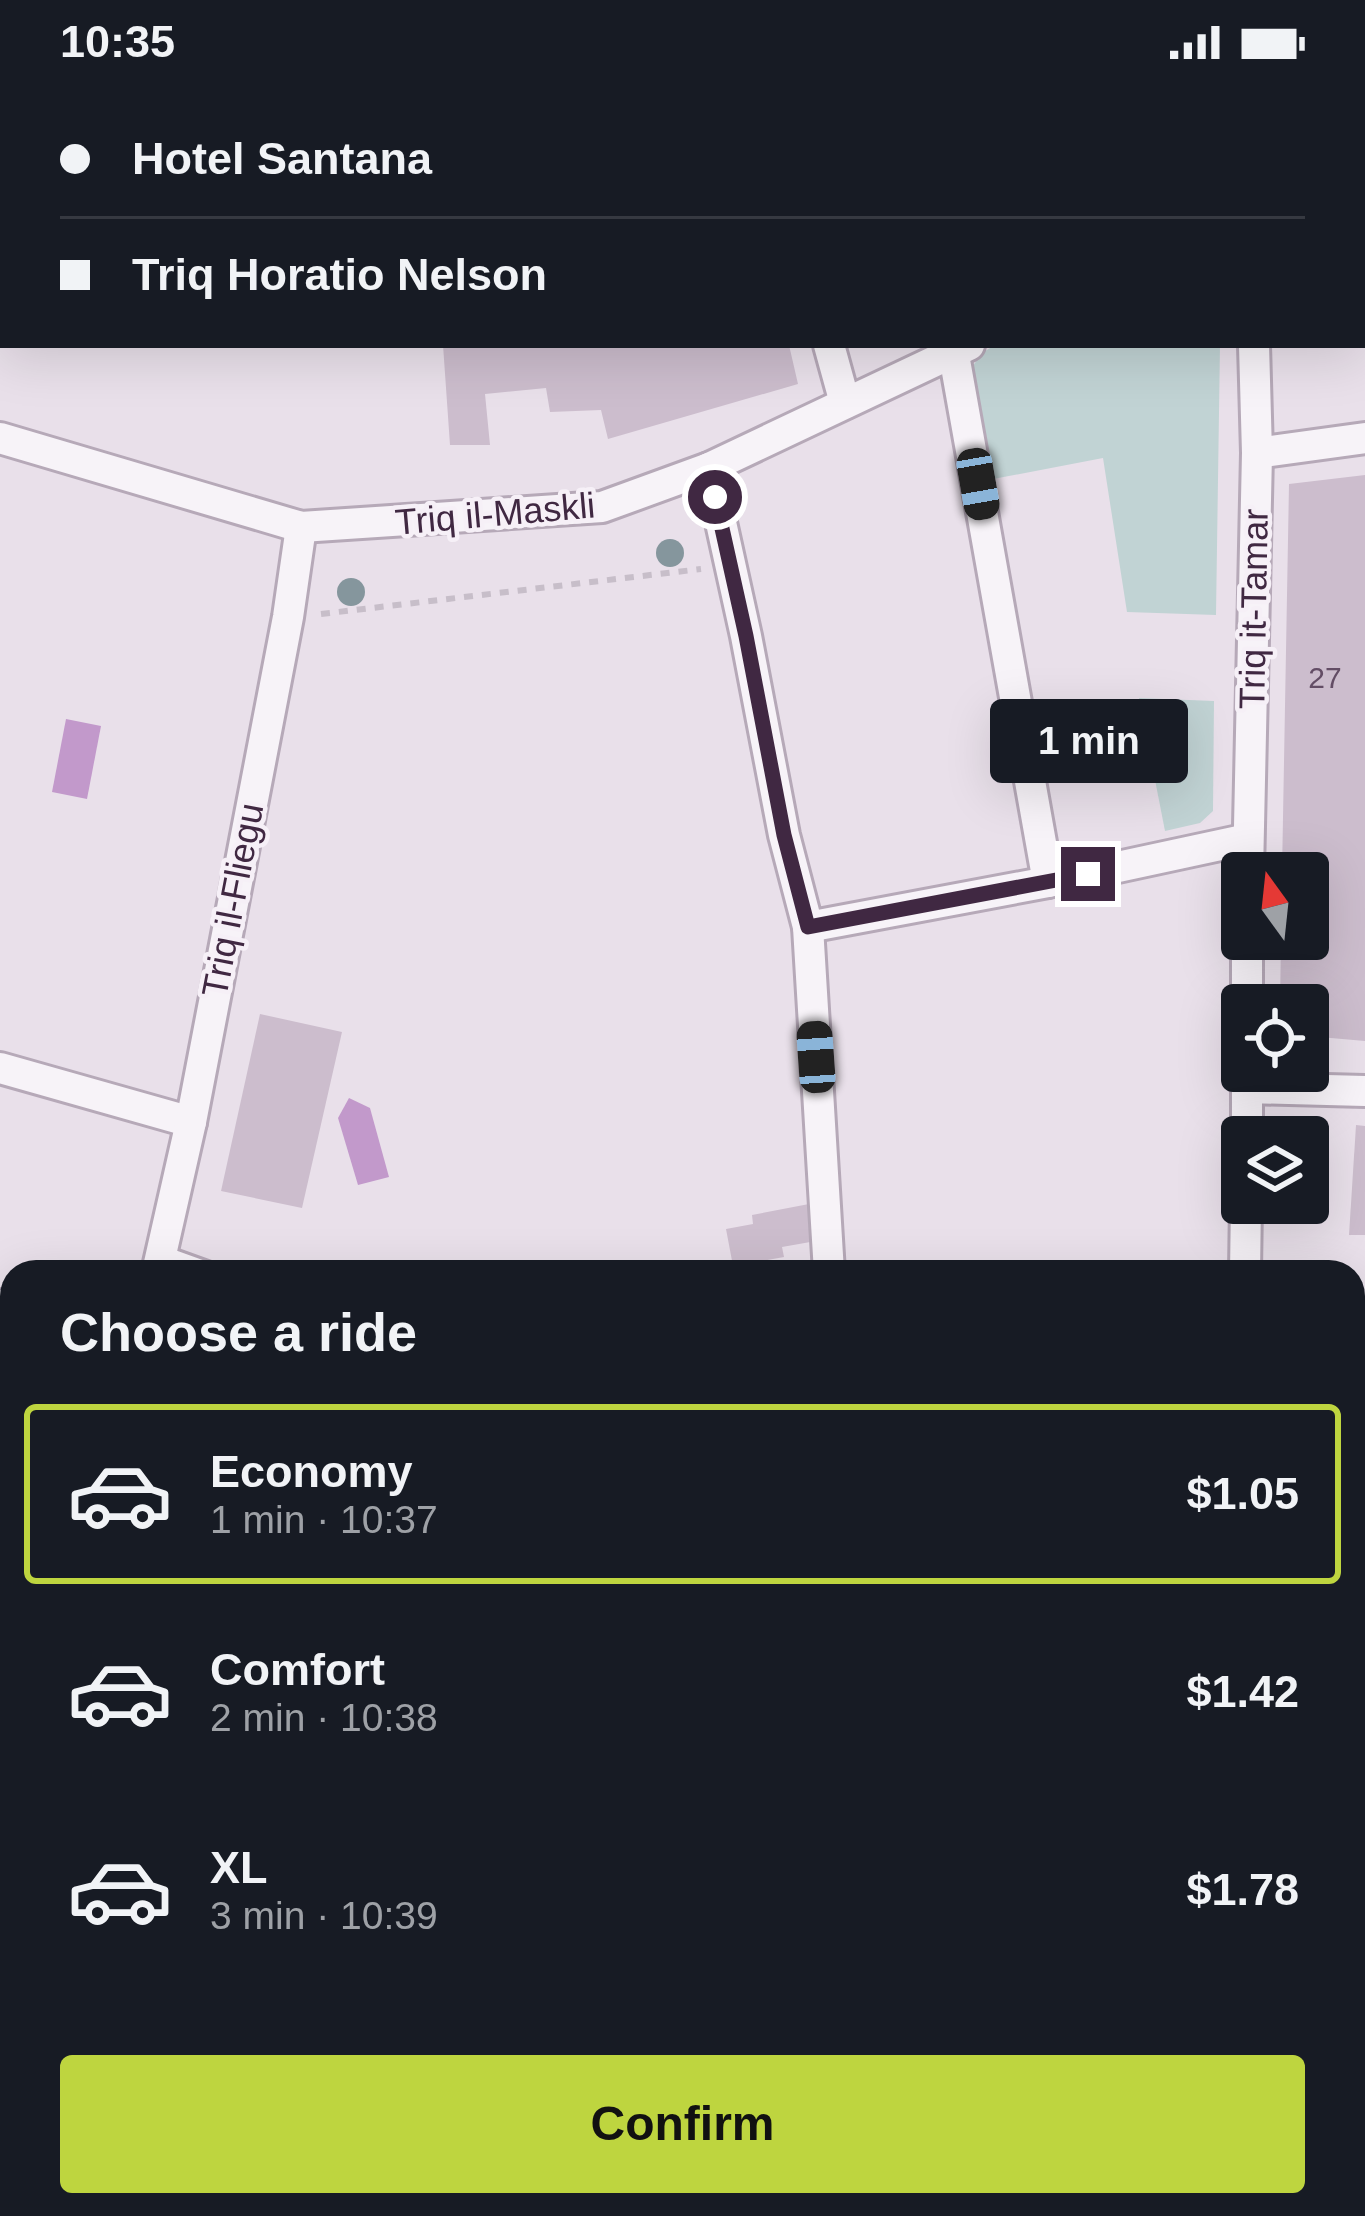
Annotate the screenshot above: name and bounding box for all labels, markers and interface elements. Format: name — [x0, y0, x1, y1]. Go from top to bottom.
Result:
text: 10:35 — [60, 16, 175, 67]
text: Hotel Santana — [132, 133, 432, 184]
text: Triq Horatio Nelson — [132, 249, 547, 300]
car — [954, 445, 1002, 523]
route start — [688, 470, 742, 524]
street label: Triq il-Maskli — [393, 484, 597, 543]
street label: Triq it-Tamar — [1231, 508, 1276, 710]
house number: 27 — [1308, 661, 1342, 694]
callout: 1 min — [989, 700, 1187, 784]
text: 1 min — [1038, 719, 1140, 762]
street label: Triq il-Fliegu — [194, 800, 271, 1001]
route end — [1061, 847, 1115, 901]
north arrow — [1221, 852, 1329, 960]
map controls — [1221, 852, 1329, 1224]
button: locate — [1221, 984, 1329, 1092]
car — [796, 1020, 836, 1094]
button: layers — [1221, 1116, 1329, 1224]
text: Choose a ride — [60, 1302, 417, 1362]
icon: car — [66, 1440, 174, 1548]
text: Economy — [210, 1446, 413, 1497]
text: $1.05 — [1186, 1468, 1299, 1519]
text: 1 min · 10:37 — [210, 1498, 438, 1541]
icon: car — [66, 1638, 174, 1746]
text: Comfort — [210, 1644, 385, 1695]
text: $1.42 — [1186, 1666, 1299, 1717]
text: 2 min · 10:38 — [210, 1696, 438, 1739]
icon: car — [66, 1836, 174, 1944]
text: XL — [210, 1842, 268, 1893]
text: $1.78 — [1186, 1864, 1299, 1915]
text: 3 min · 10:39 — [210, 1894, 438, 1937]
button: Confirm — [60, 2055, 1305, 2193]

